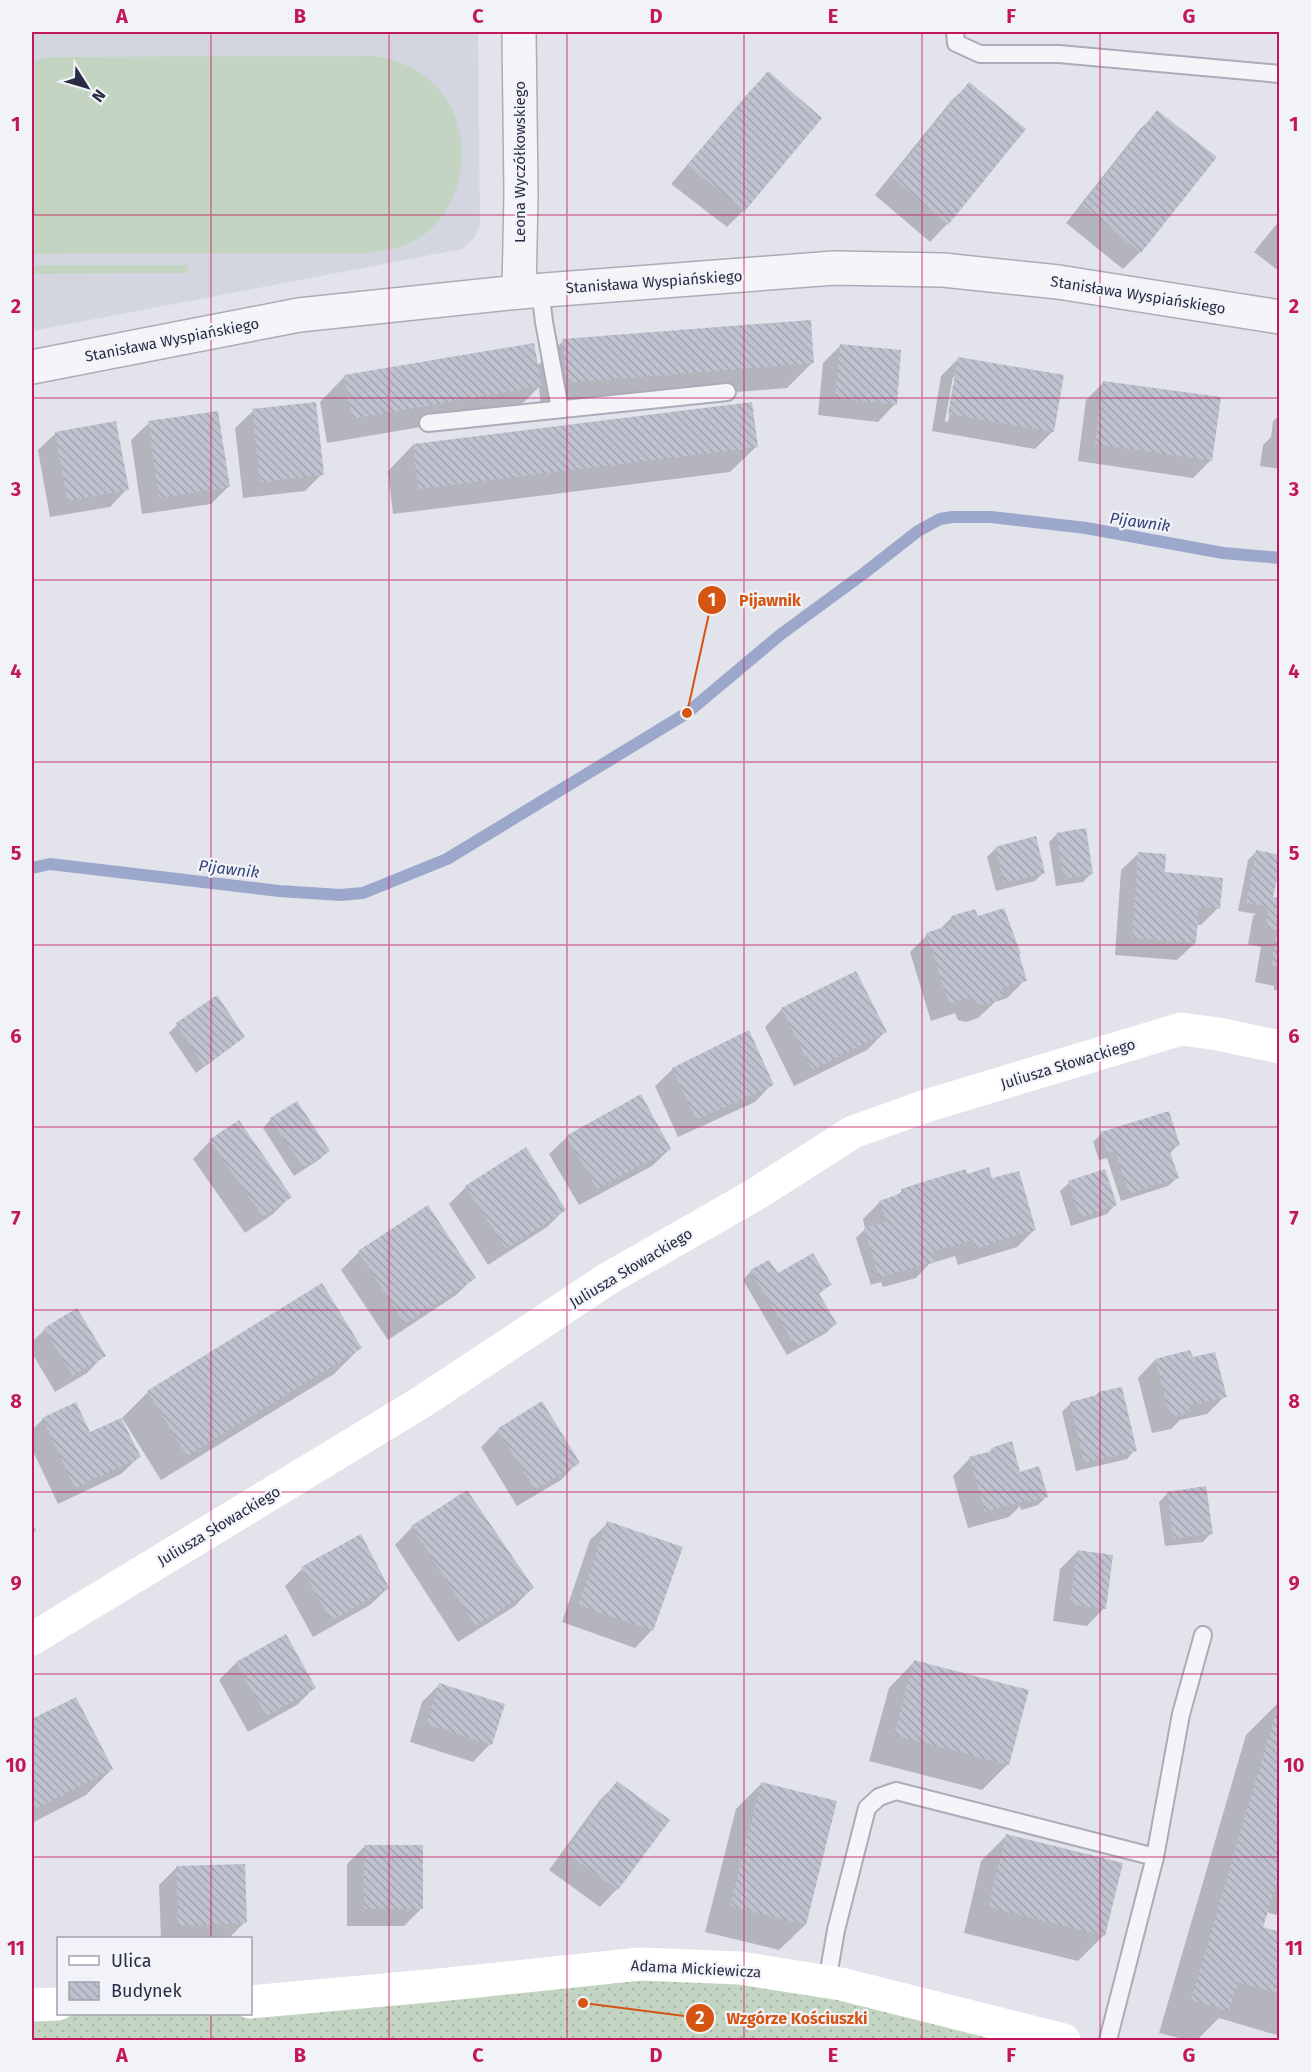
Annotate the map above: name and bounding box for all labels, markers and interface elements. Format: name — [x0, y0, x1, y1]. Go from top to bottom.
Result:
text: A — [115, 4, 129, 28]
text: B — [294, 4, 306, 28]
text: C — [472, 4, 484, 28]
text: D — [649, 4, 663, 28]
text: E — [828, 4, 838, 28]
text: F — [1006, 4, 1016, 28]
text: G — [1183, 4, 1195, 28]
north arrow — [57, 57, 117, 117]
street label: Leona Wyczółkowskiego — [511, 81, 529, 243]
text: N — [88, 86, 109, 106]
text: 1 — [11, 112, 21, 136]
text: 1 — [1289, 112, 1299, 136]
street label: Stanisława Wyspiańskiego — [565, 267, 743, 297]
street label: Stanisława Wyspiańskiego — [1049, 272, 1227, 318]
text: 2 — [11, 294, 21, 318]
text: 2 — [1289, 294, 1299, 318]
street label: Stanisława Wyspiańskiego — [83, 314, 261, 366]
text: 3 — [10, 477, 21, 501]
text: 3 — [1288, 477, 1299, 501]
water label: Pijawnik — [1108, 508, 1172, 536]
callout: Pijawnik — [697, 583, 813, 617]
text: 1 — [708, 589, 716, 611]
text: Pijawnik — [739, 591, 801, 610]
text: 4 — [10, 659, 22, 683]
text: 4 — [1288, 659, 1300, 683]
text: 5 — [11, 841, 22, 865]
text: 5 — [1289, 841, 1300, 865]
water label: Pijawnik — [198, 856, 261, 882]
text: 6 — [10, 1024, 22, 1048]
text: 6 — [1288, 1024, 1300, 1048]
street label: Juliusza Słowackiego — [998, 1035, 1138, 1093]
text: 7 — [11, 1206, 21, 1230]
text: 7 — [1289, 1206, 1299, 1230]
street label: Juliusza Słowackiego — [566, 1224, 696, 1312]
text: 8 — [10, 1389, 22, 1413]
text: 8 — [1288, 1389, 1300, 1413]
street label: Juliusza Słowackiego — [154, 1482, 284, 1570]
text: 9 — [10, 1571, 22, 1595]
text: 9 — [1288, 1571, 1300, 1595]
text: 10 — [6, 1753, 26, 1777]
text: 10 — [1284, 1753, 1304, 1777]
text: 11 — [7, 1936, 25, 1960]
text: 11 — [1285, 1936, 1303, 1960]
legend — [57, 1937, 252, 2015]
text: Ulica — [111, 1950, 151, 1972]
street label: Adama Mickiewicza — [630, 1957, 762, 1981]
text: Budynek — [111, 1980, 182, 2002]
callout: Wzgórze Kościuszki — [685, 2001, 880, 2035]
text: 2 — [695, 2007, 705, 2029]
text: Wzgórze Kościuszki — [726, 2009, 868, 2028]
text: A — [115, 2043, 129, 2067]
text: B — [294, 2043, 306, 2067]
text: C — [472, 2043, 484, 2067]
text: D — [649, 2043, 663, 2067]
text: E — [828, 2043, 838, 2067]
text: F — [1006, 2043, 1016, 2067]
text: G — [1183, 2043, 1195, 2067]

